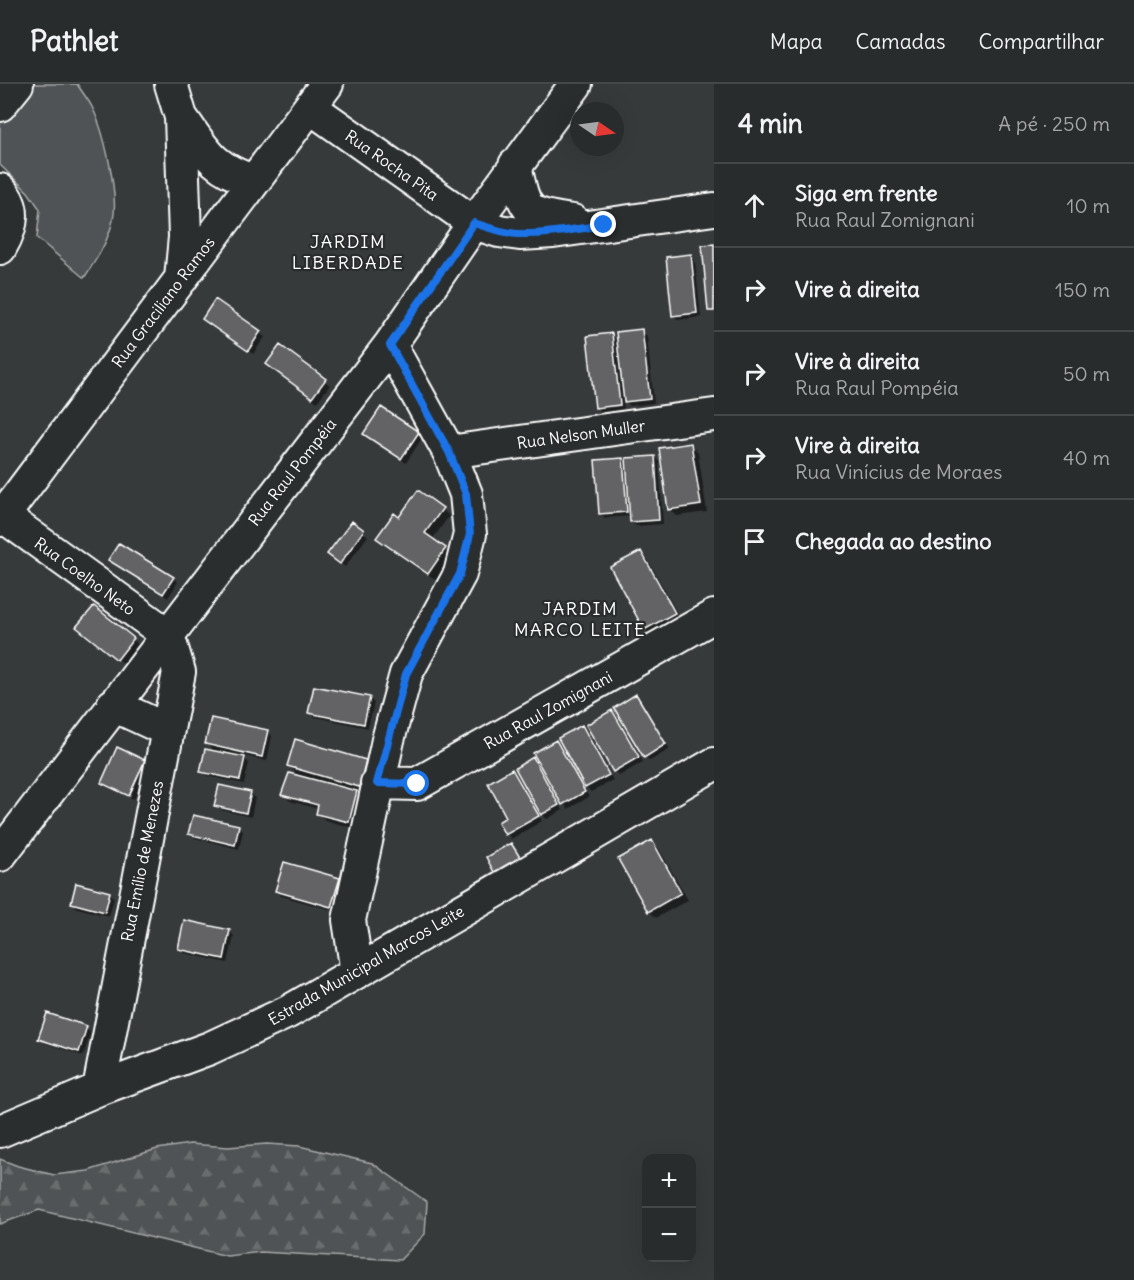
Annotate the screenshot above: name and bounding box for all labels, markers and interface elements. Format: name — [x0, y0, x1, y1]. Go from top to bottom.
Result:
text: Pathlet — [30, 23, 119, 59]
text: Mapa — [770, 28, 823, 55]
text: Camadas — [856, 28, 945, 55]
text: Compartilhar — [978, 28, 1104, 55]
north arrow — [570, 102, 624, 156]
text: 4 min — [738, 107, 803, 140]
text: A pé · 250 m — [998, 111, 1110, 136]
street label: Rua Rocha Pita — [341, 125, 443, 205]
text: Siga em frente — [795, 179, 938, 207]
icon: ahead — [738, 189, 771, 222]
text: 10 m — [1067, 193, 1110, 218]
text: Rua Raul Zomignani — [795, 207, 975, 232]
route end — [590, 211, 616, 237]
district label: JARDIM LIBERDADE — [292, 230, 404, 274]
street label: Rua Graciliano Ramos — [107, 233, 219, 371]
icon: right — [738, 273, 771, 306]
text: Vire à direita — [795, 275, 920, 303]
text: 150 m — [1055, 277, 1110, 302]
text: Vire à direita — [795, 347, 920, 375]
icon: right — [738, 357, 771, 390]
text: 50 m — [1063, 361, 1110, 386]
text: Rua Raul Pompéia — [795, 375, 959, 400]
street label: Rua Raul Pompéia — [244, 414, 340, 530]
street label: Rua Nelson Muller — [516, 415, 647, 453]
text: Vire à direita — [795, 431, 920, 459]
icon: right — [738, 441, 771, 474]
text: 40 m — [1063, 445, 1110, 470]
text: Rua Vinícius de Moraes — [795, 459, 1002, 484]
icon: arrive — [738, 525, 771, 558]
text: Chegada ao destino — [795, 527, 992, 555]
street label: Rua Coelho Neto — [31, 533, 139, 619]
district label: JARDIM MARCO LEITE — [514, 597, 646, 641]
street label: Rua Raul Zomignani — [480, 666, 616, 754]
route start — [403, 770, 429, 796]
street label: Rua Emílio de Menezes — [117, 779, 167, 943]
street label: Estrada Municipal Marcos Leite — [264, 901, 468, 1029]
map controls — [642, 1154, 696, 1262]
button: + — [642, 1154, 696, 1208]
button: − — [642, 1208, 696, 1262]

